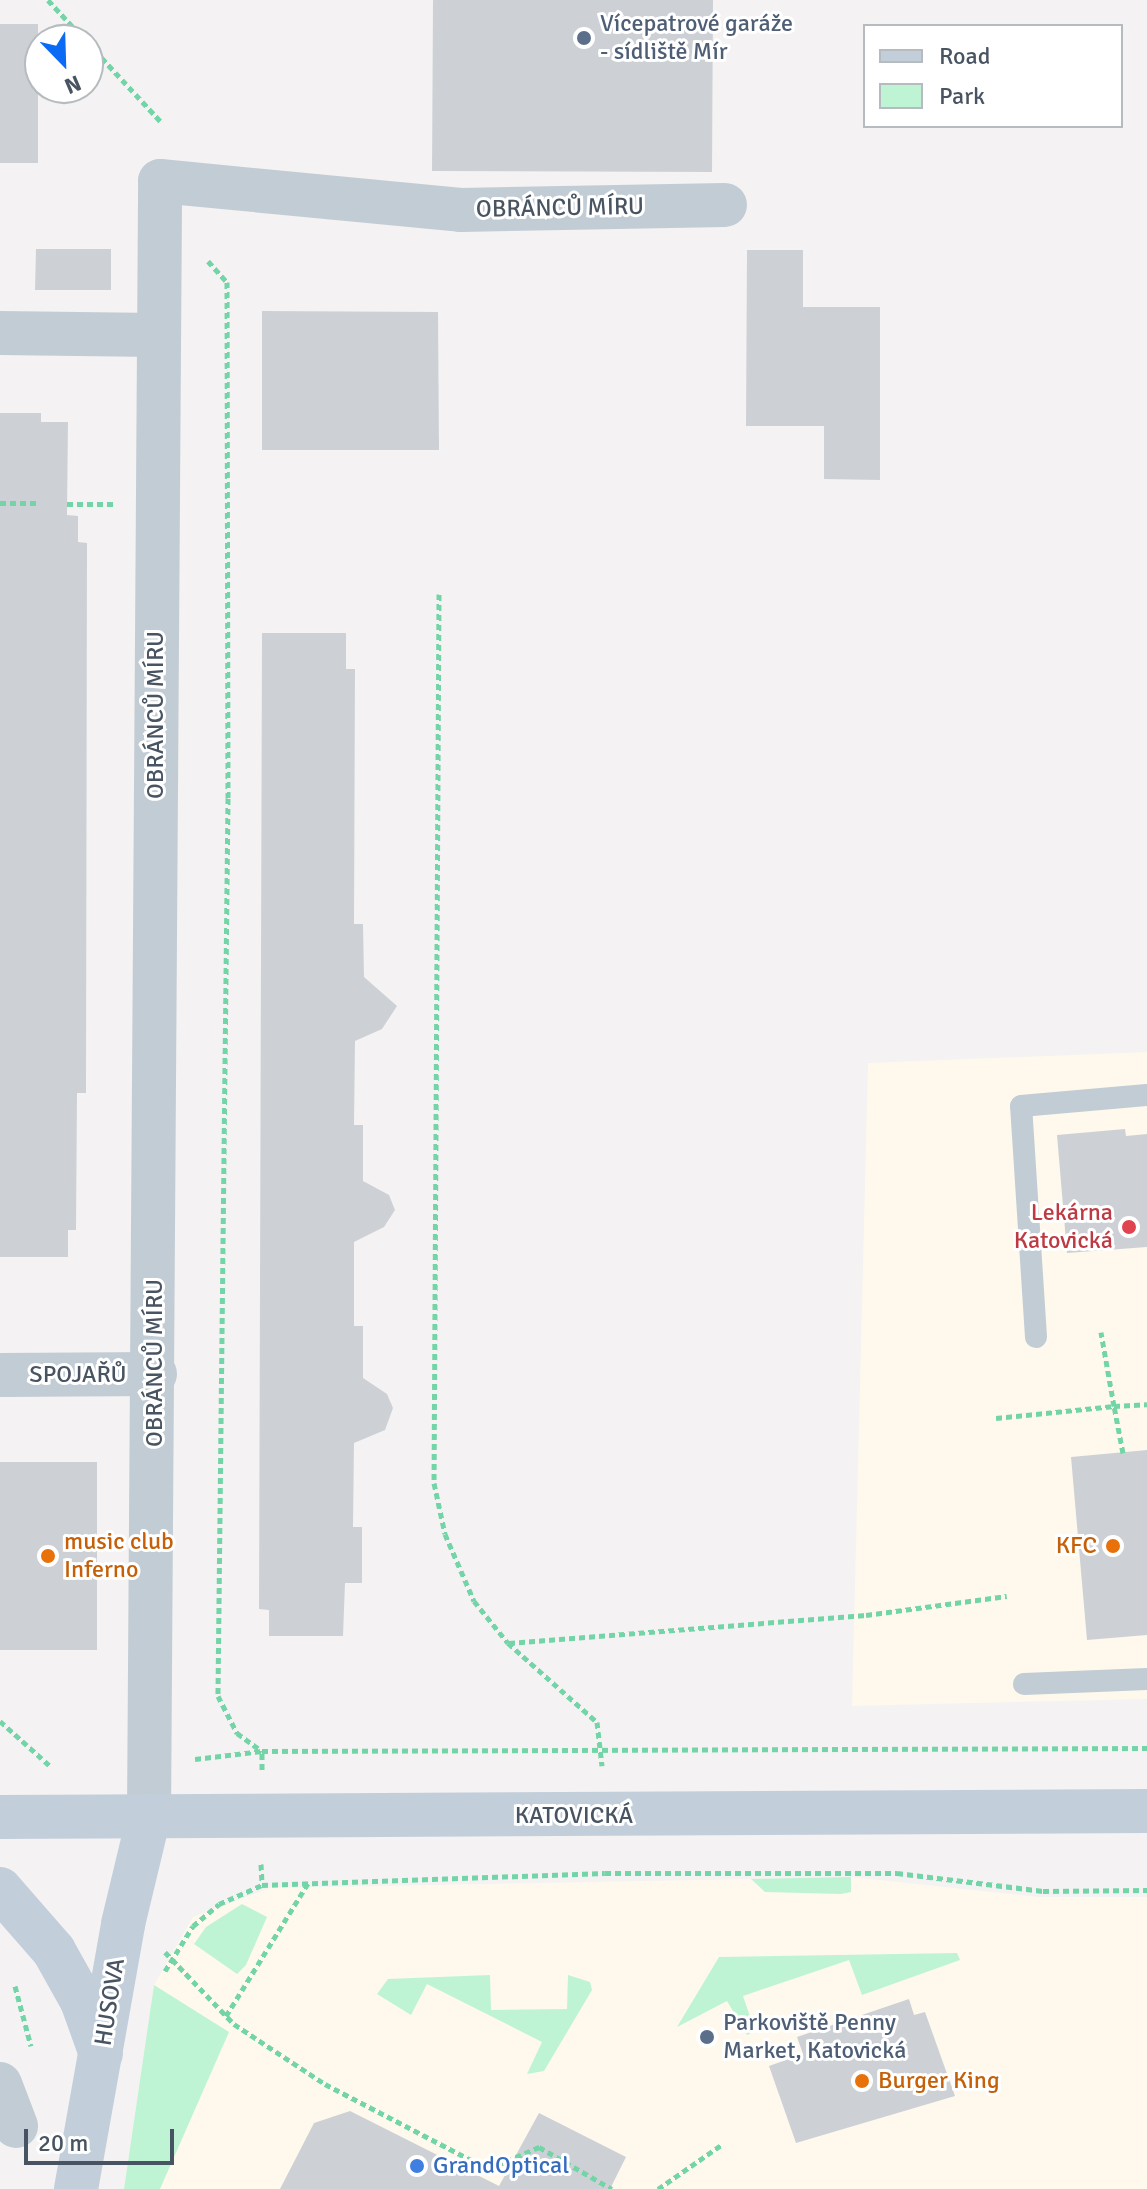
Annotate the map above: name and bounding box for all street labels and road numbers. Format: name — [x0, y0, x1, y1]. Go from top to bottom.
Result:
street label: OBRÁNCŮ MÍRU — [476, 192, 644, 224]
street label: OBRÁNCŮ MÍRU — [142, 631, 170, 799]
street label: OBRÁNCŮ MÍRU — [141, 1279, 169, 1447]
street label: SPOJAŘŮ — [29, 1361, 127, 1389]
street label: KATOVICKÁ — [515, 1802, 633, 1830]
street label: HUSOVA — [89, 1956, 131, 2048]

